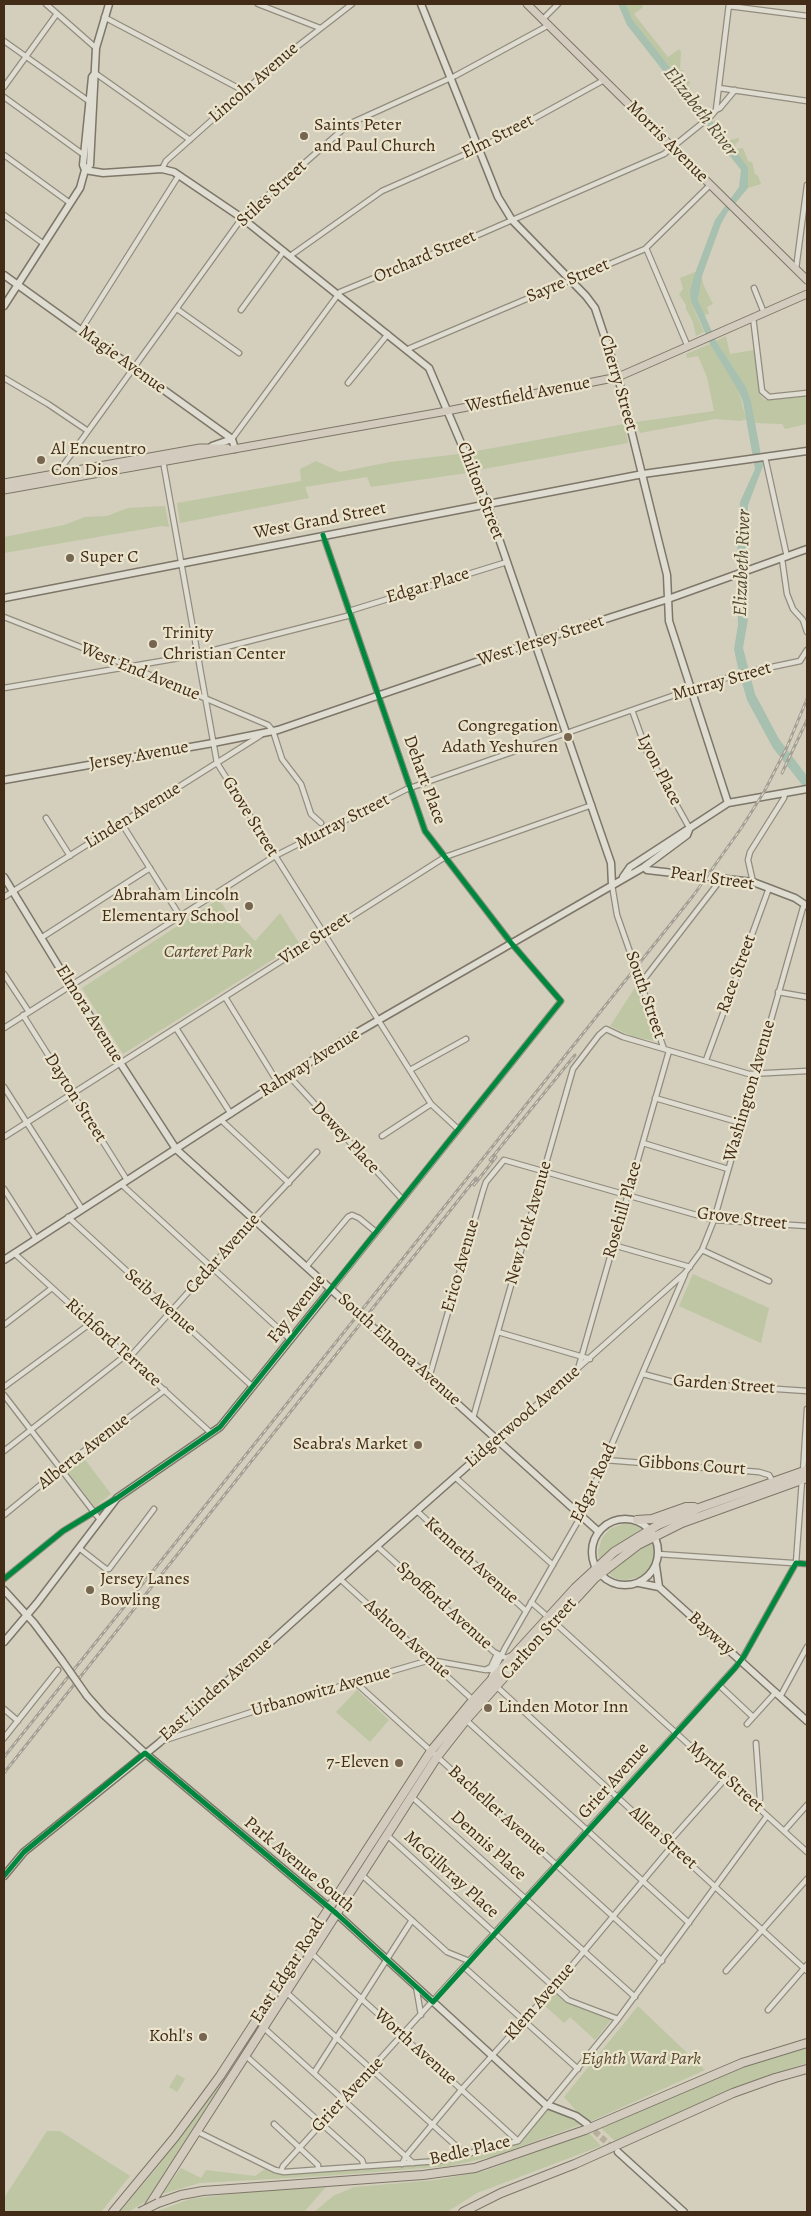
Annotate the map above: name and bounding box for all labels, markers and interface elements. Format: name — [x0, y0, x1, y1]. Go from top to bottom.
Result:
street label: Lincoln Avenue — [205, 38, 303, 128]
water label: Elizabeth River — [658, 63, 742, 161]
street label: Morris Avenue — [621, 96, 713, 188]
street label: Elm Street — [458, 110, 538, 164]
place label: Saints Peter and Paul Church — [314, 115, 436, 158]
marker: Saints Peter and Paul Church — [298, 130, 310, 142]
street label: Stiles Street — [232, 156, 312, 232]
street label: Orchard Street — [371, 226, 479, 288]
street label: Sayre Street — [523, 254, 613, 308]
street label: Magie Avenue — [74, 321, 170, 399]
street label: Cherry Street — [594, 333, 642, 433]
street label: Westfield Avenue — [464, 372, 592, 418]
place label: Al Encuentro Con Dios — [51, 439, 146, 482]
street label: Chilton Street — [451, 439, 509, 543]
marker: Al Encuentro Con Dios — [35, 454, 47, 466]
street label: West Grand Street — [252, 498, 388, 544]
water label: Elizabeth River — [730, 509, 756, 617]
place label: Super C — [80, 547, 139, 569]
marker: Super C — [64, 552, 76, 564]
street label: Edgar Place — [384, 563, 472, 609]
street label: West Jersey Street — [475, 610, 607, 672]
place label: Trinity Christian Center — [163, 623, 286, 666]
street label: West End Avenue — [77, 638, 203, 706]
marker: Trinity Christian Center — [147, 638, 159, 650]
street label: Murray Street — [670, 658, 774, 706]
place label: Congregation Adath Yeshuren — [442, 716, 558, 759]
marker: Congregation Adath Yeshuren — [562, 731, 574, 743]
street label: Lyon Place — [632, 731, 686, 809]
street label: Dehart Place — [398, 732, 450, 828]
street label: Jersey Avenue — [88, 737, 190, 775]
street label: Grove Street — [217, 773, 283, 861]
street label: Linden Avenue — [81, 778, 185, 854]
street label: Murray Street — [293, 789, 393, 855]
street label: Pearl Street — [669, 862, 755, 896]
place label: Abraham Lincoln Elementary School — [101, 885, 239, 928]
marker: Abraham Lincoln Elementary School — [243, 900, 255, 912]
street label: Vine Street — [275, 908, 355, 970]
street label: Race Street — [713, 932, 761, 1016]
park label: Carteret Park — [164, 942, 252, 964]
street label: South Street — [620, 948, 670, 1042]
street label: Elmora Avenue — [50, 961, 128, 1067]
street label: Washington Avenue — [719, 1018, 781, 1164]
street label: Rahway Avenue — [256, 1024, 364, 1102]
street label: Dayton Street — [39, 1049, 111, 1147]
street label: Dewey Place — [306, 1097, 384, 1179]
street label: New York Avenue — [501, 1159, 557, 1287]
street label: Rosehill Place — [599, 1159, 647, 1261]
street label: Grove Street — [696, 1203, 788, 1235]
street label: Cedar Avenue — [181, 1209, 265, 1299]
street label: Erico Avenue — [437, 1217, 485, 1315]
street label: Seib Avenue — [120, 1264, 200, 1340]
street label: Fay Avenue — [263, 1270, 331, 1348]
street label: South Elmora Avenue — [333, 1289, 465, 1411]
street label: Richford Terrace — [60, 1294, 166, 1392]
street label: Lidgerwood Avenue — [461, 1361, 585, 1473]
street label: Garden Street — [672, 1371, 776, 1399]
street label: Alberta Avenue — [34, 1410, 134, 1494]
place label: Seabra's Market — [293, 1434, 408, 1456]
marker: Seabra's Market — [412, 1439, 424, 1451]
street label: Edgar Road — [566, 1440, 622, 1526]
street label: Gibbons Court — [638, 1451, 746, 1481]
street label: Kenneth Avenue — [419, 1513, 523, 1609]
street label: Spofford Avenue — [392, 1557, 496, 1655]
place label: Jersey Lanes Bowling — [100, 1569, 190, 1612]
marker: Jersey Lanes Bowling — [84, 1584, 96, 1596]
street label: Carlton Street — [496, 1593, 582, 1685]
street label: Ashton Avenue — [359, 1594, 455, 1684]
street label: Bayway — [683, 1607, 739, 1661]
street label: East Linden Avenue — [155, 1634, 277, 1746]
street label: Urbanowitz Avenue — [249, 1662, 393, 1722]
place label: Linden Motor Inn — [498, 1697, 628, 1719]
marker: Linden Motor Inn — [482, 1702, 494, 1714]
street label: Myrtle Street — [682, 1737, 768, 1817]
street label: Grier Avenue — [574, 1738, 654, 1824]
place label: 7-Eleven — [326, 1752, 389, 1774]
marker: 7-Eleven — [393, 1757, 405, 1769]
street label: Bacheller Avenue — [443, 1761, 551, 1861]
street label: Allen Street — [624, 1802, 702, 1874]
street label: Dennis Place — [446, 1806, 530, 1886]
street label: Park Avenue South — [239, 1812, 359, 1918]
street label: McGillvray Place — [399, 1827, 503, 1923]
street label: East Edgar Road — [246, 1915, 330, 2027]
street label: Klem Avenue — [500, 1959, 580, 2045]
street label: Worth Avenue — [369, 2004, 461, 2090]
place label: Kohl's — [149, 2026, 193, 2048]
marker: Kohl's — [197, 2031, 209, 2043]
park label: Eighth Ward Park — [581, 2049, 701, 2071]
street label: Grier Avenue — [307, 2053, 389, 2137]
street label: Bedle Place — [427, 2131, 513, 2171]

